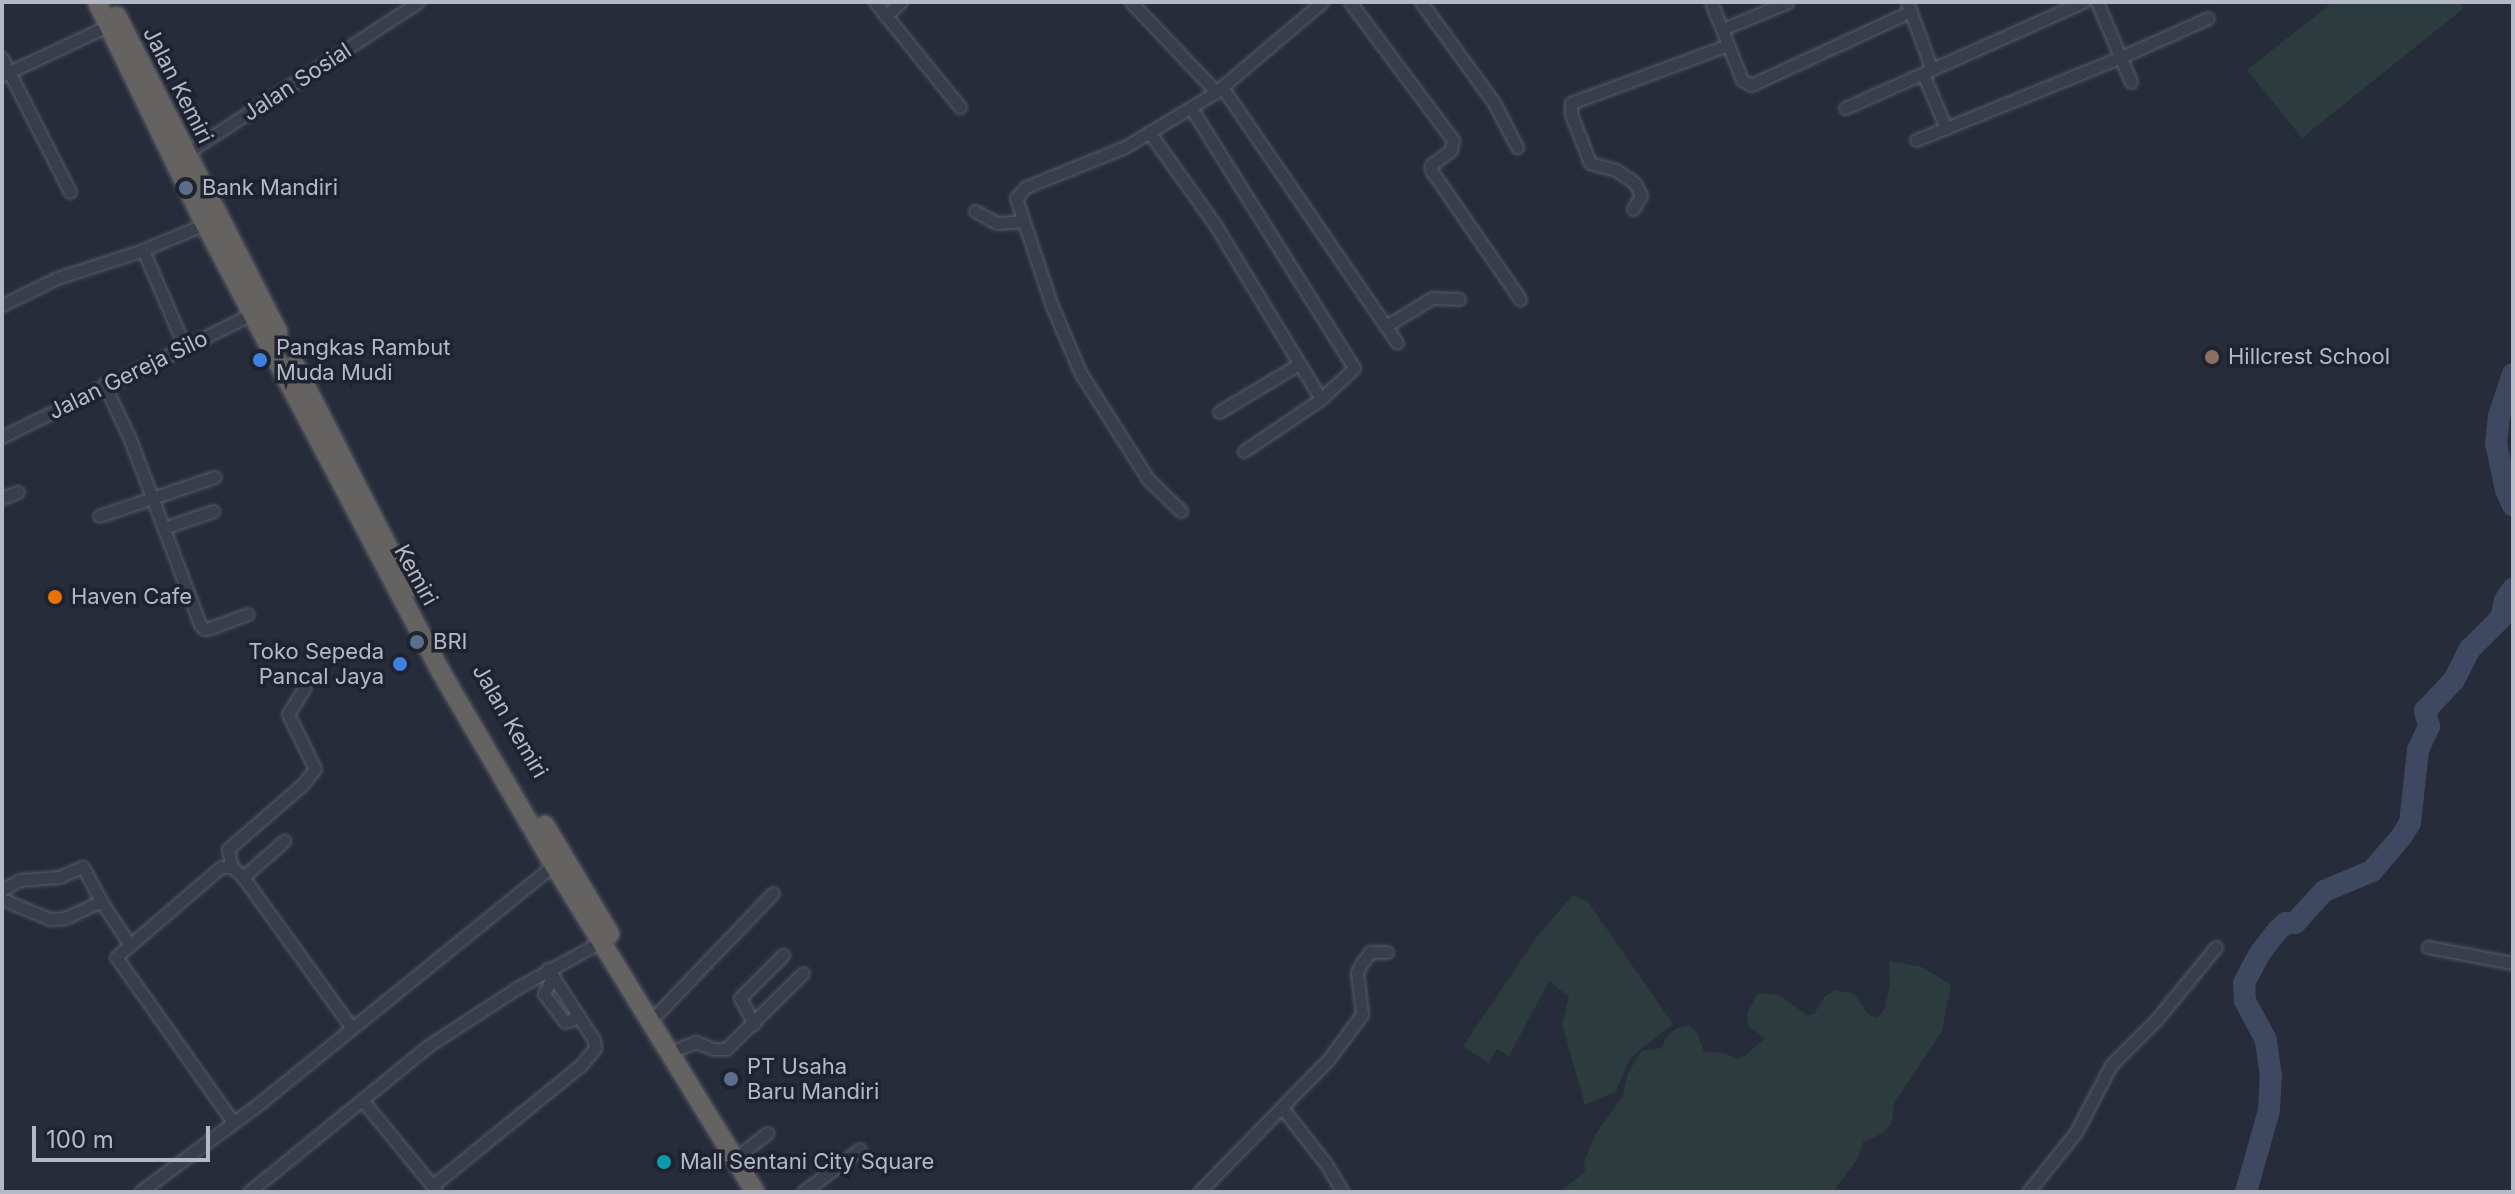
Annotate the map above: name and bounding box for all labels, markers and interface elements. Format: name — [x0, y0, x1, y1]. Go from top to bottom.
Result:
street label: Jalan Kemiri — [137, 22, 219, 148]
street label: Jalan Sosial — [238, 37, 356, 127]
place label: Bank Mandiri — [202, 175, 338, 201]
marker: Bank Mandiri — [177, 179, 195, 197]
street label: Jalan Gereja Silo — [44, 325, 212, 425]
place label: Pangkas Rambut Muda Mudi — [276, 334, 450, 386]
place label: Hillcrest School — [2228, 344, 2390, 370]
marker: Hillcrest School — [2203, 348, 2221, 366]
marker: Pangkas Rambut Muda Mudi — [251, 351, 269, 369]
street label: Kemiri — [389, 540, 443, 610]
place label: Haven Cafe — [71, 584, 192, 610]
marker: Haven Cafe — [46, 588, 64, 606]
place label: BRI — [433, 629, 467, 655]
marker: BRI — [408, 633, 426, 651]
place label: Toko Sepeda Pancal Jaya — [248, 638, 384, 690]
marker: Toko Sepeda Pancal Jaya — [391, 655, 409, 673]
street label: Jalan Kemiri — [467, 659, 553, 783]
place label: PT Usaha Baru Mandiri — [747, 1053, 879, 1104]
marker: PT Usaha Baru Mandiri — [722, 1070, 740, 1088]
scale bar — [36, 1110, 214, 1160]
text: 100 m — [46, 1125, 114, 1154]
place label: Mall Sentani City Square — [680, 1149, 934, 1175]
marker: Mall Sentani City Square — [655, 1153, 673, 1171]

